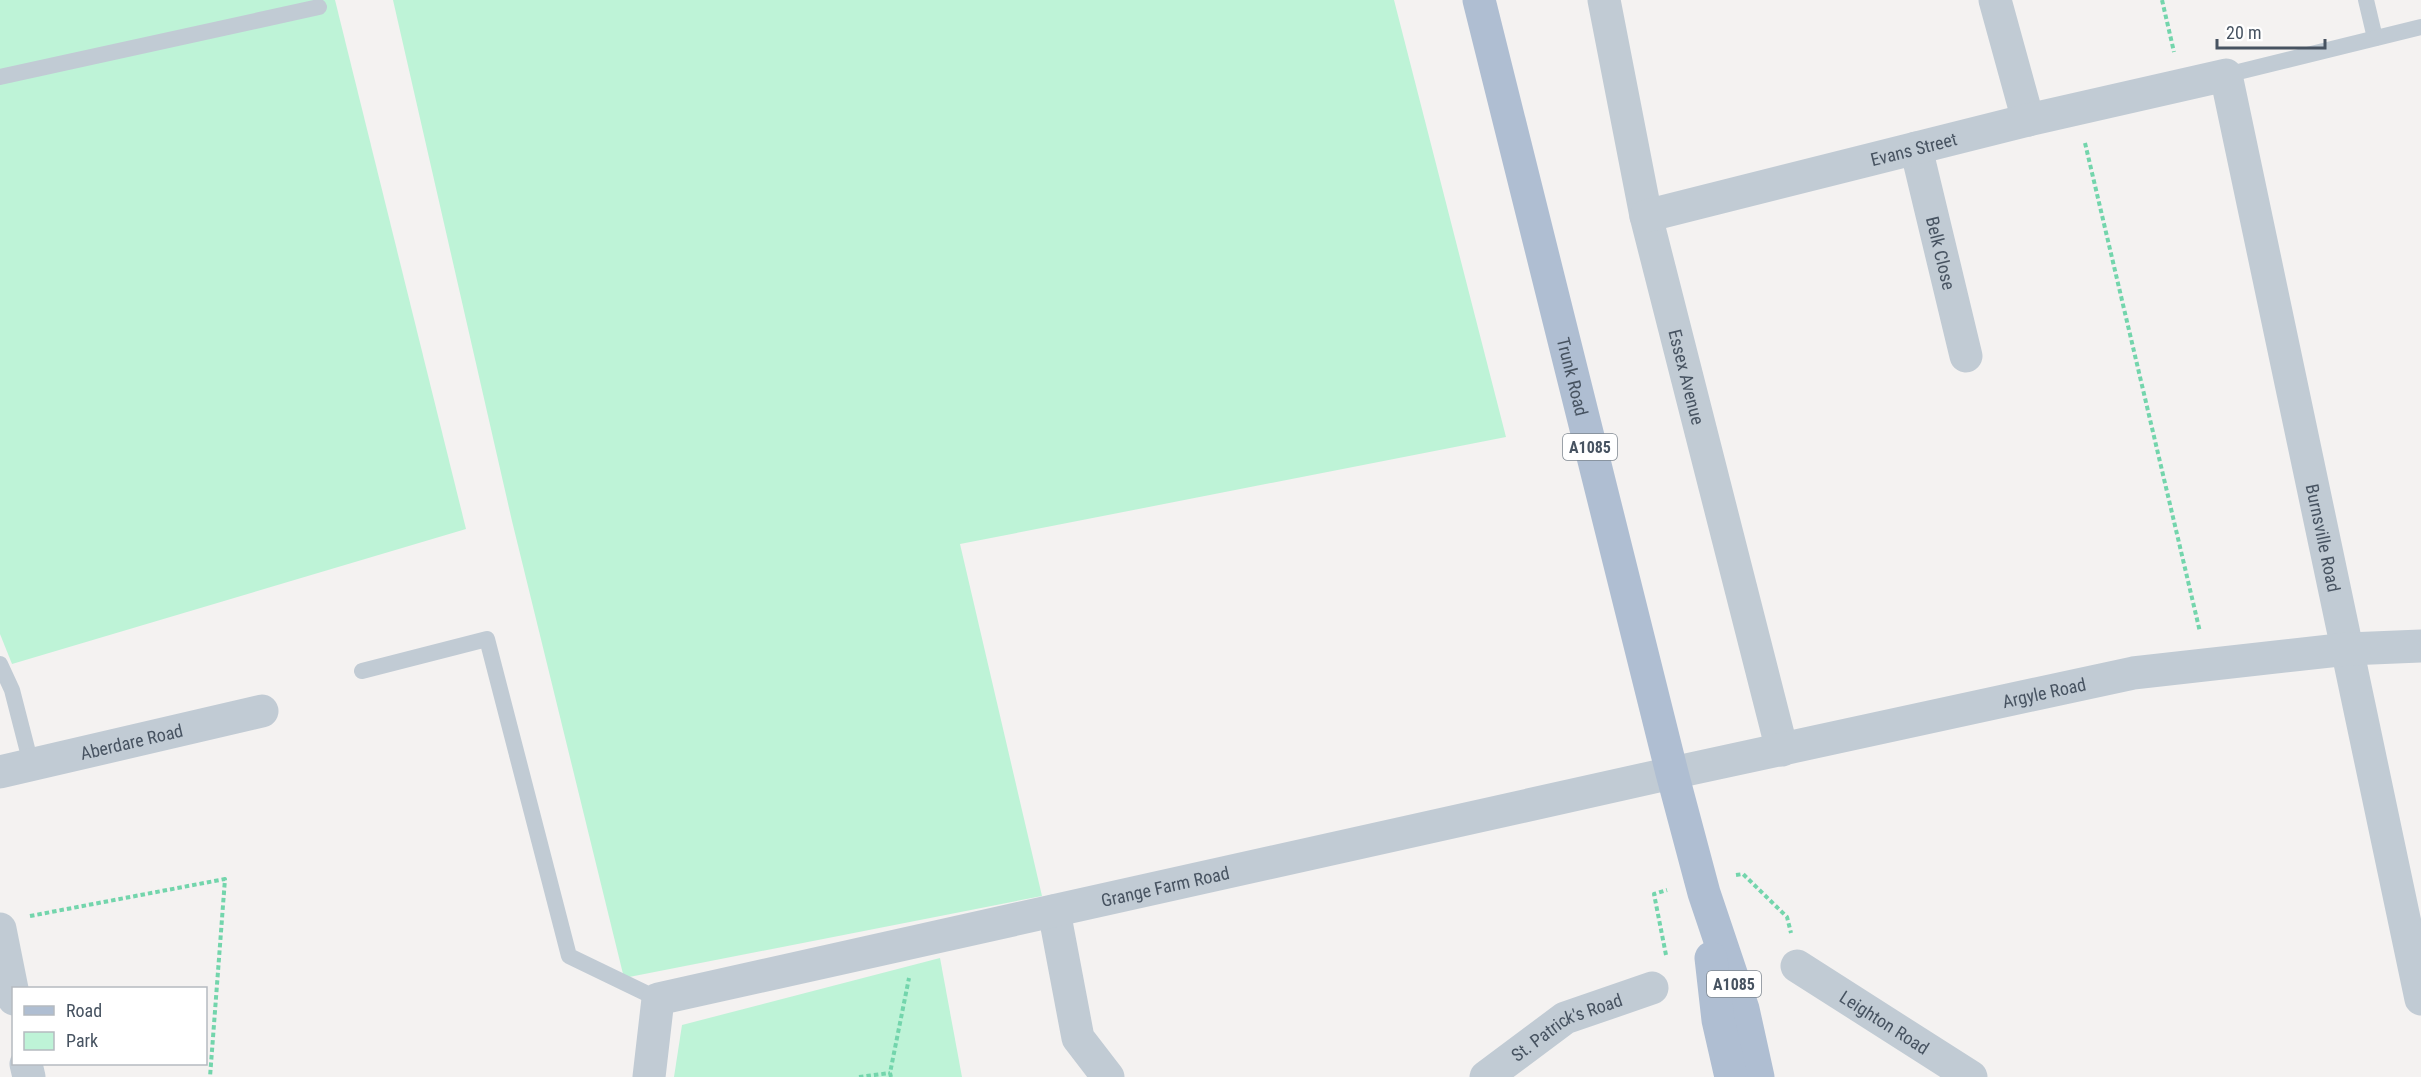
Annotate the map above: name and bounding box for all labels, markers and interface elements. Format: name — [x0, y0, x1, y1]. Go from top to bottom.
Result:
scale bar — [2217, 12, 2325, 50]
text: 20 m — [2226, 22, 2261, 43]
street label: Evans Street — [1868, 128, 1959, 170]
street label: Belk Close — [1922, 214, 1960, 292]
street label: Essex Avenue — [1665, 327, 1709, 427]
street label: Trunk Road — [1553, 335, 1593, 418]
road number: A1085 — [1563, 434, 1617, 460]
street label: Burnsville Road — [2302, 482, 2345, 594]
street label: Argyle Road — [2000, 673, 2088, 712]
street label: Aberdare Road — [78, 719, 185, 763]
street label: Grange Farm Road — [1099, 862, 1231, 910]
road number: A1085 — [1707, 971, 1761, 997]
street label: Leighton Road — [1836, 986, 1933, 1058]
legend — [12, 987, 207, 1065]
street label: St. Patrick's Road — [1507, 989, 1625, 1065]
text: Road — [66, 1000, 102, 1021]
text: Park — [66, 1030, 98, 1051]

